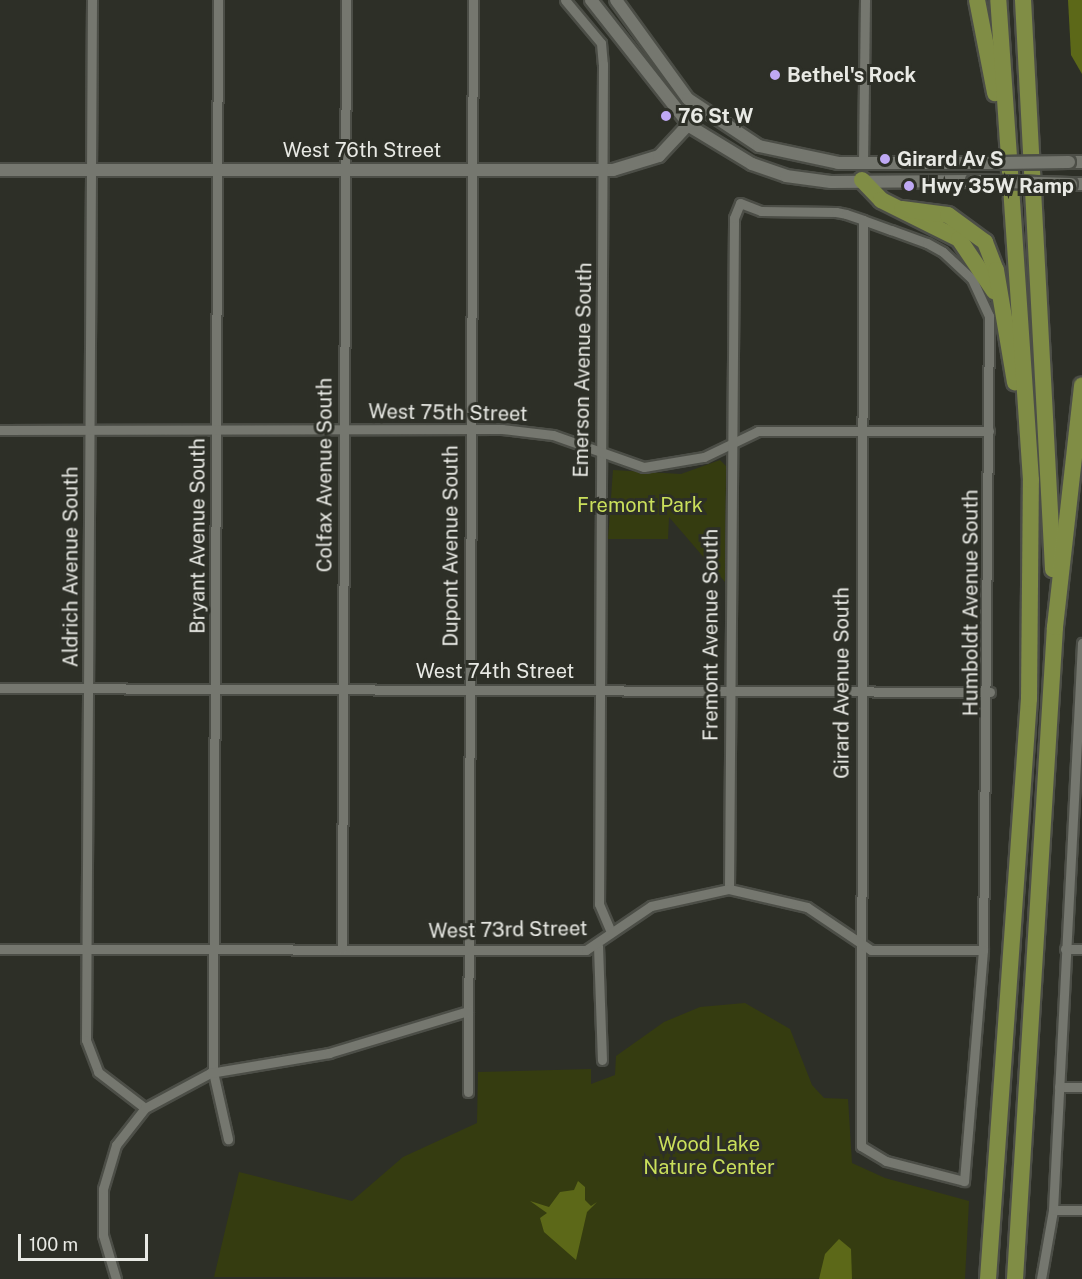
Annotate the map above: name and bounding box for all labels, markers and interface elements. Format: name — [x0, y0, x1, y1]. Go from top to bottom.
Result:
place label: Bethel's Rock — [787, 63, 916, 87]
marker: Bethel's Rock — [768, 68, 782, 82]
place label: 76 St W — [678, 104, 754, 128]
marker: 76 St W — [659, 109, 673, 123]
street label: West 76th Street — [283, 138, 441, 162]
place label: Girard Av S — [897, 147, 1004, 171]
marker: Girard Av S — [878, 152, 892, 166]
place label: Hwy 35W Ramp — [921, 174, 1074, 198]
marker: Hwy 35W Ramp — [902, 179, 916, 193]
street label: Emerson Avenue South — [569, 262, 597, 478]
street label: Colfax Avenue South — [313, 378, 337, 572]
street label: West 75th Street — [368, 400, 528, 426]
street label: Bryant Avenue South — [186, 438, 210, 634]
street label: Dupont Avenue South — [439, 445, 463, 647]
street label: Aldrich Avenue South — [59, 467, 83, 667]
street label: Humboldt Avenue South — [959, 490, 983, 716]
park label: Fremont Park — [577, 493, 703, 517]
street label: Fremont Avenue South — [699, 529, 723, 741]
street label: Girard Avenue South — [830, 587, 854, 779]
street label: West 74th Street — [416, 659, 574, 683]
street label: West 73rd Street — [428, 917, 588, 943]
park label: Wood Lake Nature Center — [643, 1132, 775, 1179]
scale bar — [21, 1222, 152, 1260]
text: 100 m — [29, 1234, 78, 1255]

